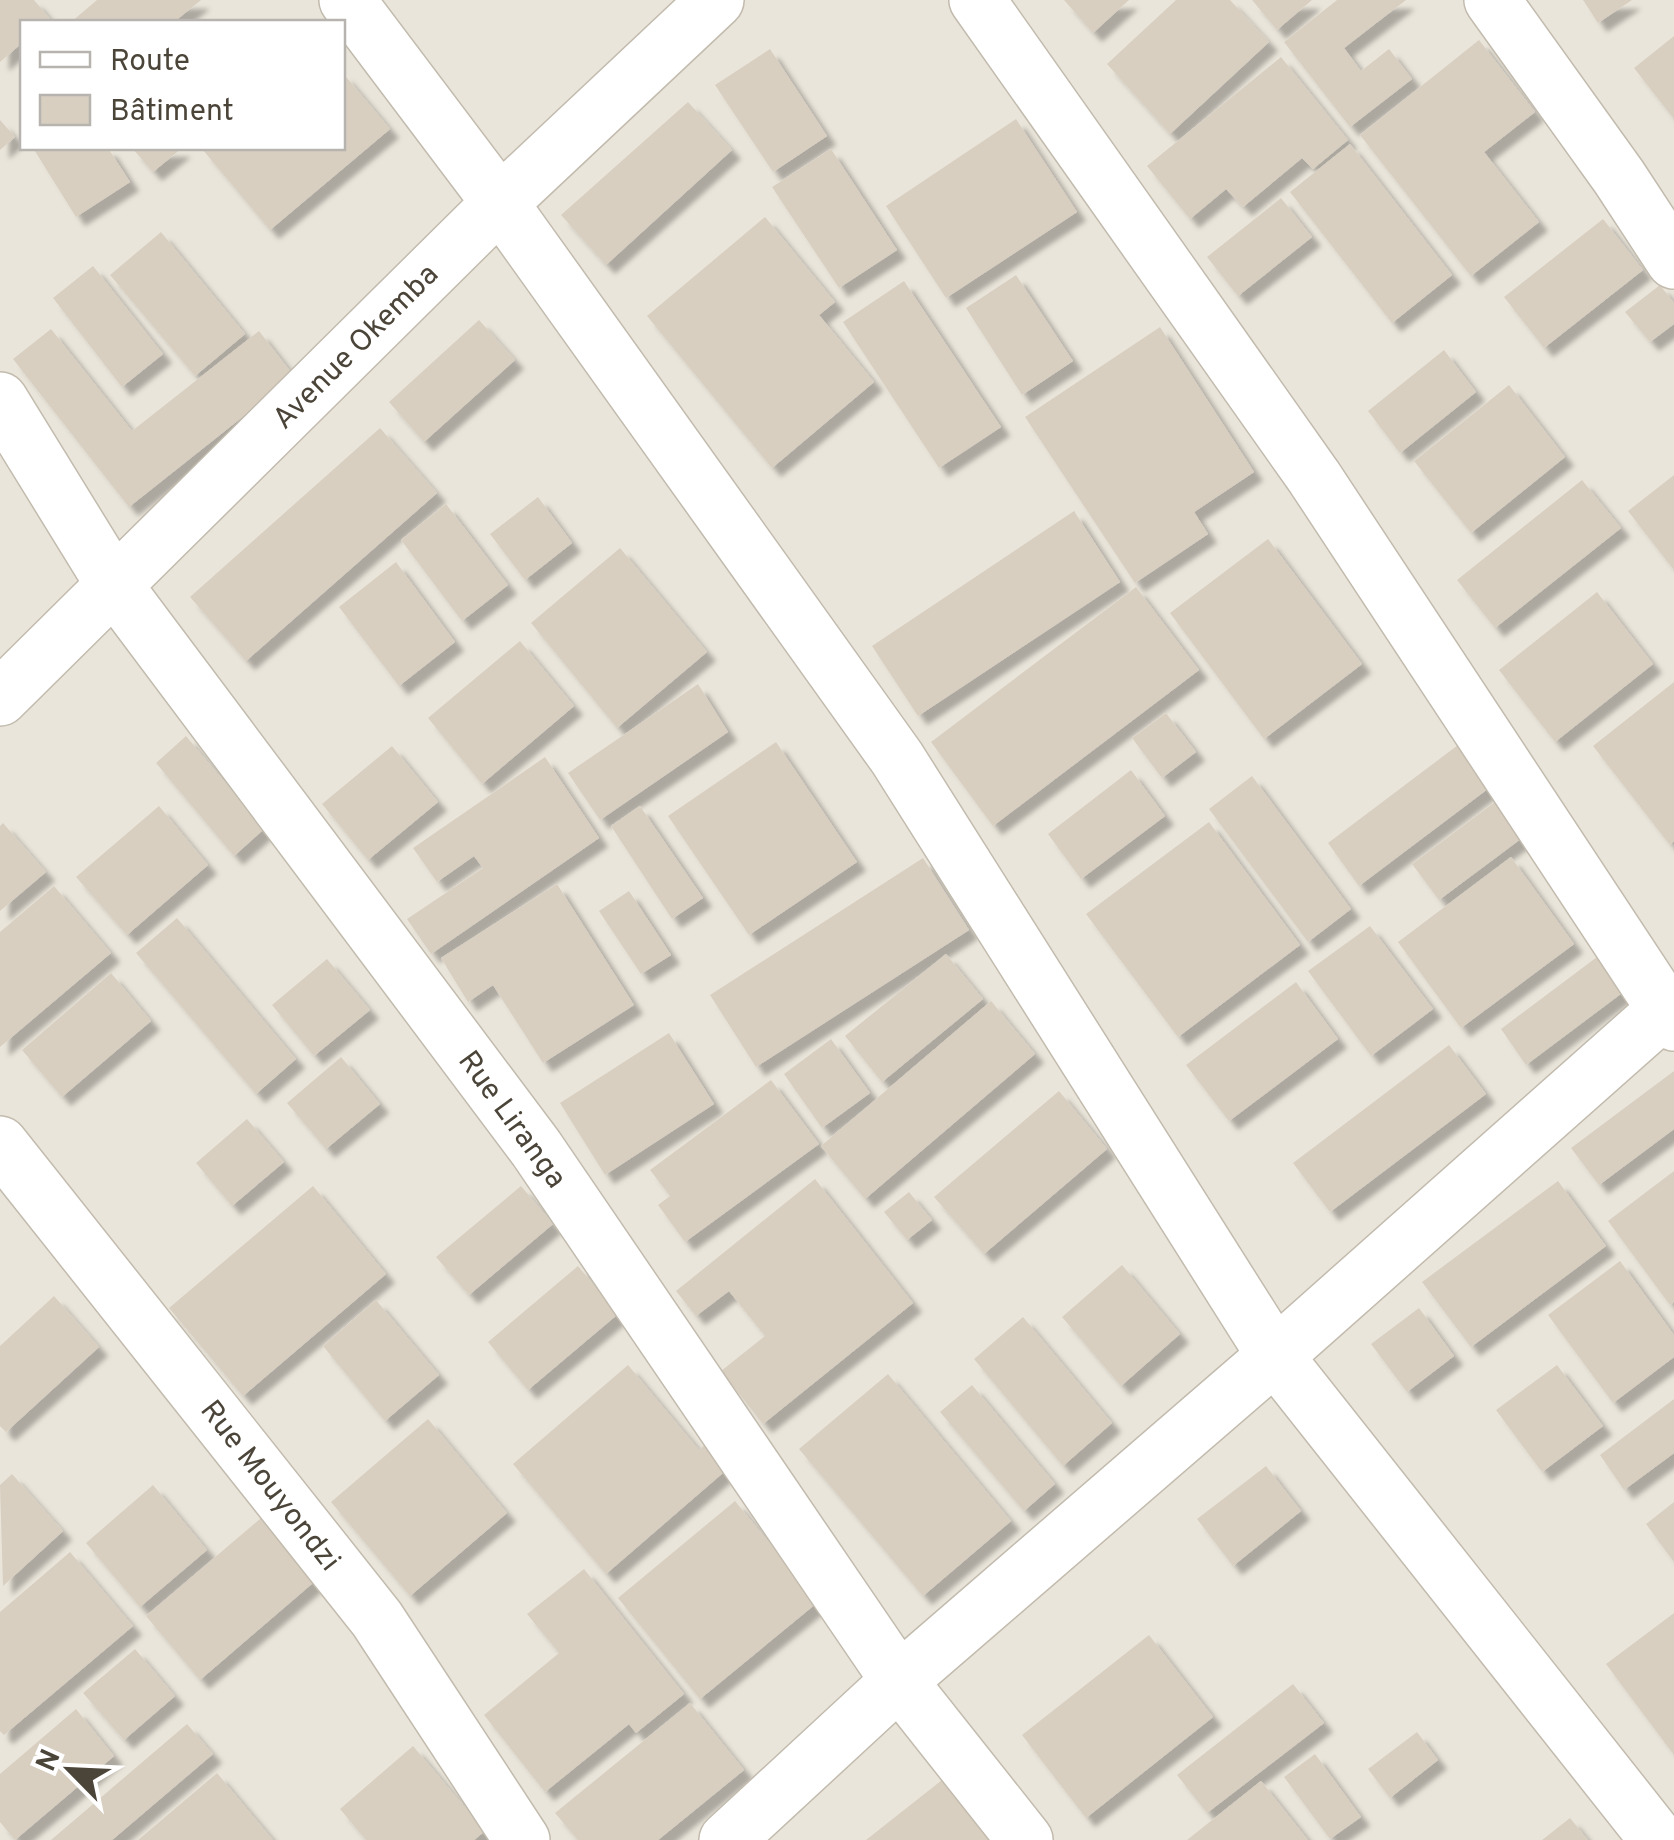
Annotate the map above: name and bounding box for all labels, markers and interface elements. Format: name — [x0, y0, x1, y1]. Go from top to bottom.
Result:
legend — [20, 20, 345, 150]
text: Route — [110, 44, 190, 81]
text: Bâtiment — [110, 94, 234, 131]
street label: Avenue Okemba — [266, 257, 447, 438]
street label: Rue Liranga — [449, 1044, 573, 1197]
street label: Rue Mouyondzi — [191, 1394, 347, 1579]
north arrow — [20, 1720, 120, 1820]
text: N — [29, 1745, 70, 1778]

